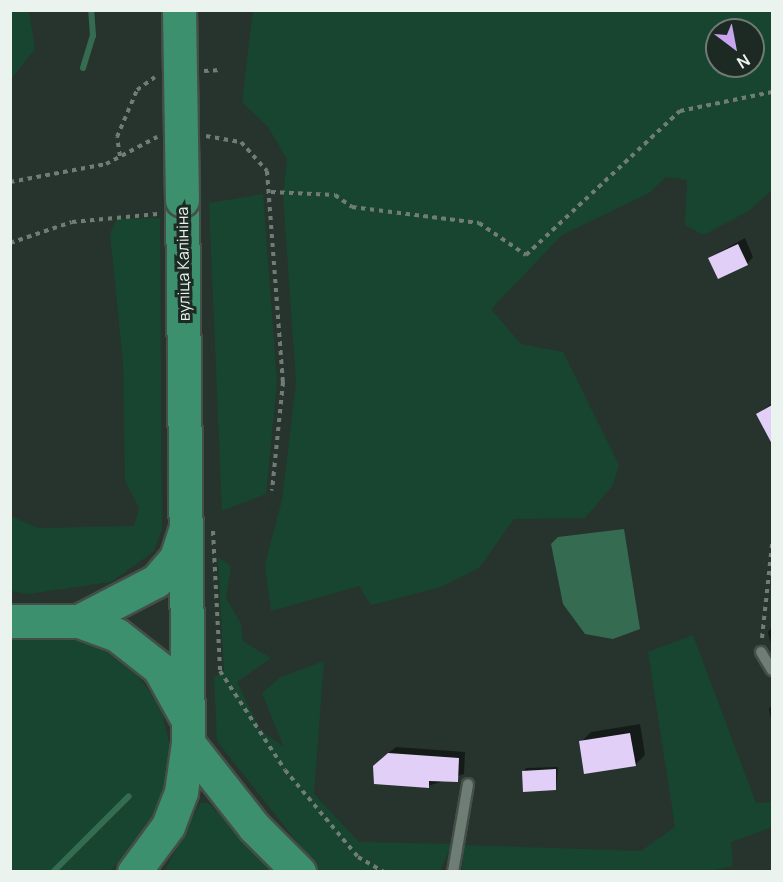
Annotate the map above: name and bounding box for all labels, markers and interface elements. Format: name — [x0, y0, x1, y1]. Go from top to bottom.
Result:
north arrow — [705, 18, 765, 78]
text: N — [733, 49, 754, 74]
street label: вуліца Калініна — [172, 207, 194, 321]

